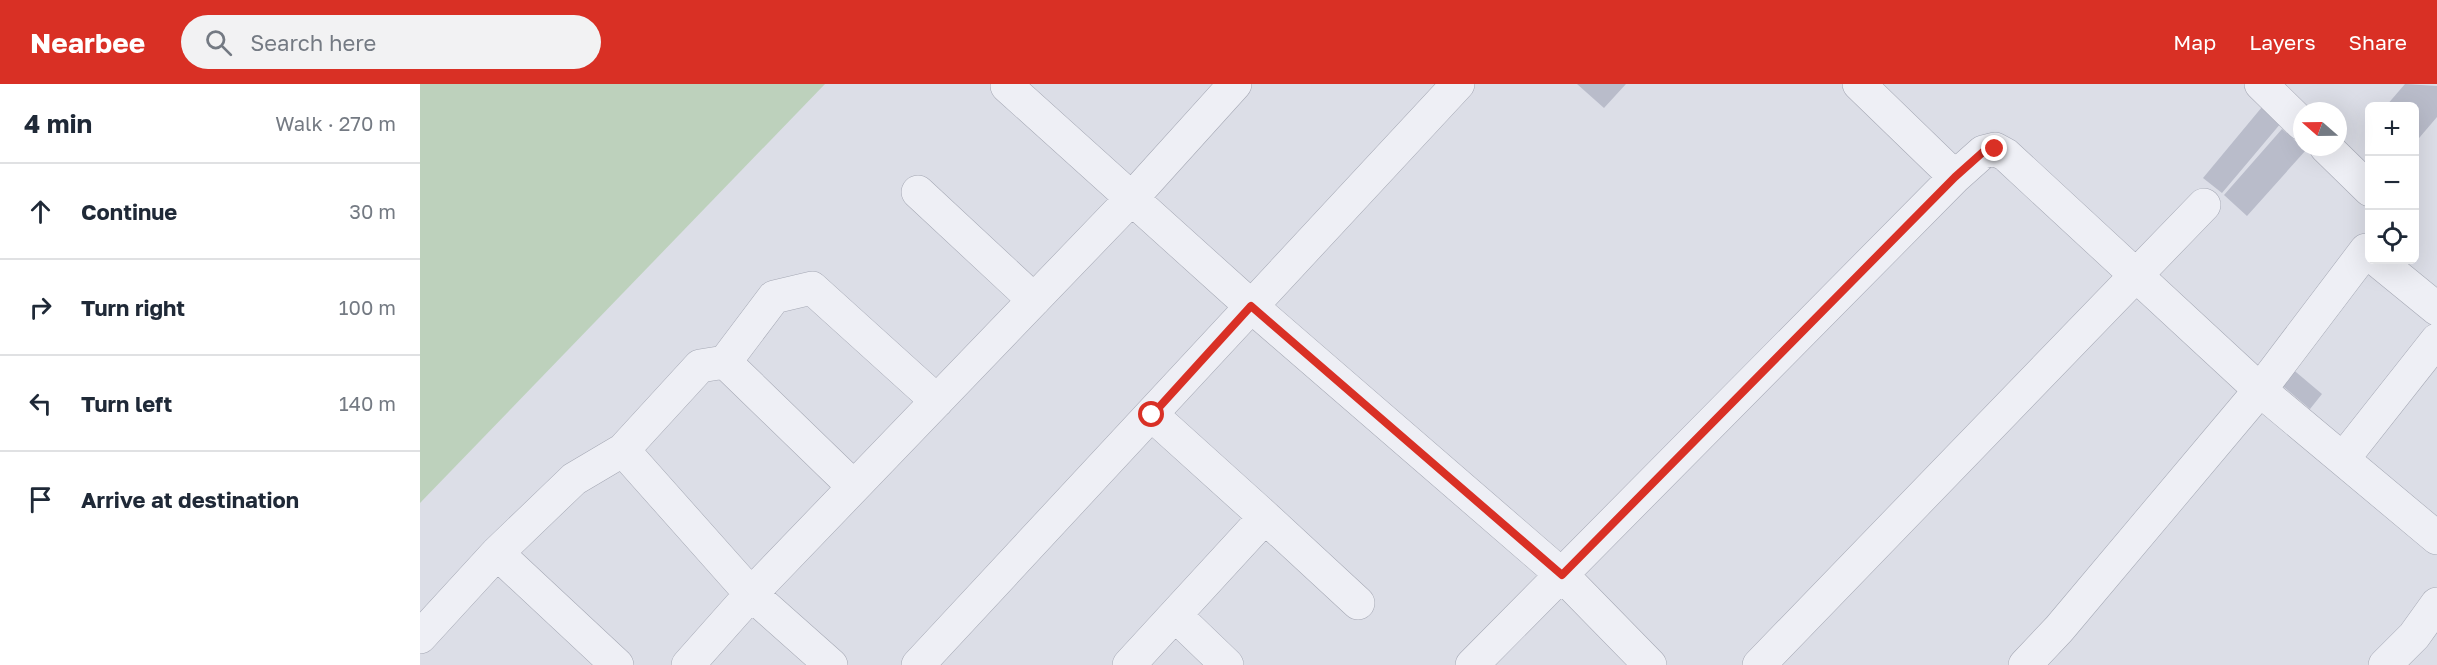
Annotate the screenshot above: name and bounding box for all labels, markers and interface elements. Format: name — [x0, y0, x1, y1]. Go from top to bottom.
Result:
search box — [181, 15, 601, 69]
text: Nearbee — [30, 26, 145, 59]
icon: search — [202, 26, 235, 59]
text: Search here — [250, 29, 376, 56]
text: Map — [2173, 29, 2216, 55]
text: Layers — [2249, 29, 2316, 55]
text: Share — [2349, 29, 2407, 55]
north arrow — [2293, 102, 2347, 156]
map controls — [2365, 102, 2419, 264]
button: + — [2365, 102, 2419, 156]
text: 4 min — [24, 108, 92, 139]
text: Walk · 270 m — [275, 111, 396, 135]
route end — [1981, 135, 2007, 161]
button: − — [2365, 156, 2419, 210]
icon: ahead — [24, 195, 57, 228]
text: Continue — [81, 198, 177, 225]
text: 30 m — [349, 199, 396, 223]
button: locate — [2365, 210, 2419, 264]
icon: right — [24, 291, 57, 324]
text: Turn right — [81, 294, 185, 321]
text: 100 m — [339, 295, 396, 319]
icon: left — [24, 387, 57, 420]
text: Turn left — [81, 390, 172, 417]
text: 140 m — [339, 391, 396, 415]
route start — [1138, 401, 1164, 427]
icon: arrive — [24, 483, 57, 516]
text: Arrive at destination — [81, 486, 299, 513]

